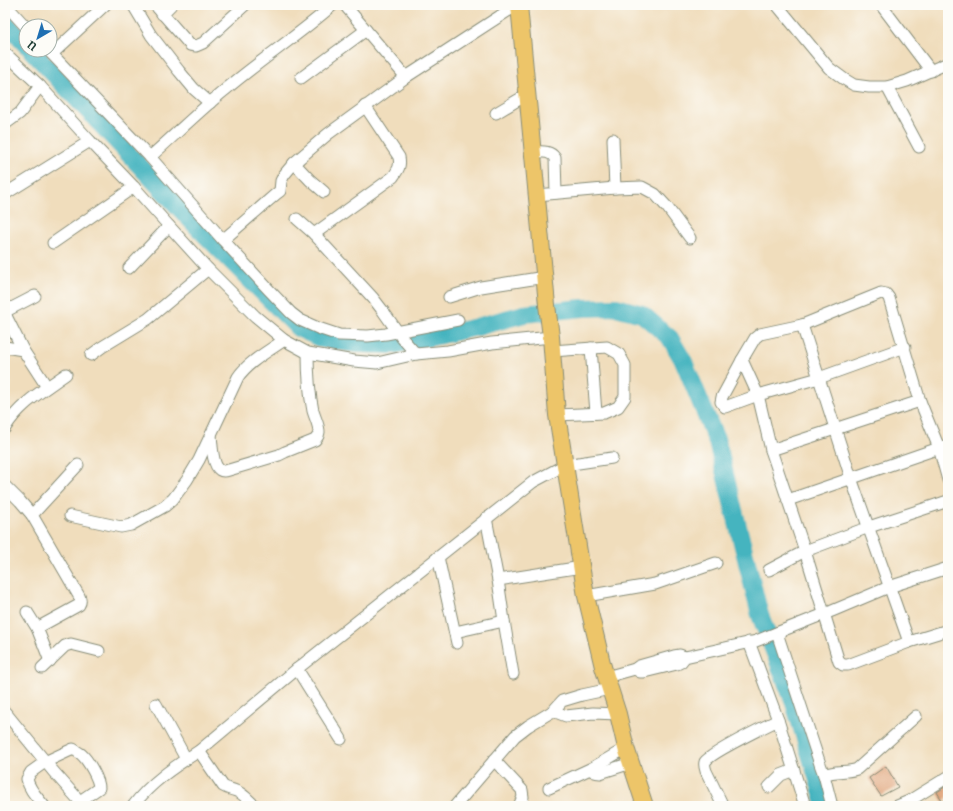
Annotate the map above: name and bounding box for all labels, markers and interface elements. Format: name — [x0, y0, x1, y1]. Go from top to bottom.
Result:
north arrow — [18, 18, 58, 58]
text: U — [24, 37, 40, 54]

